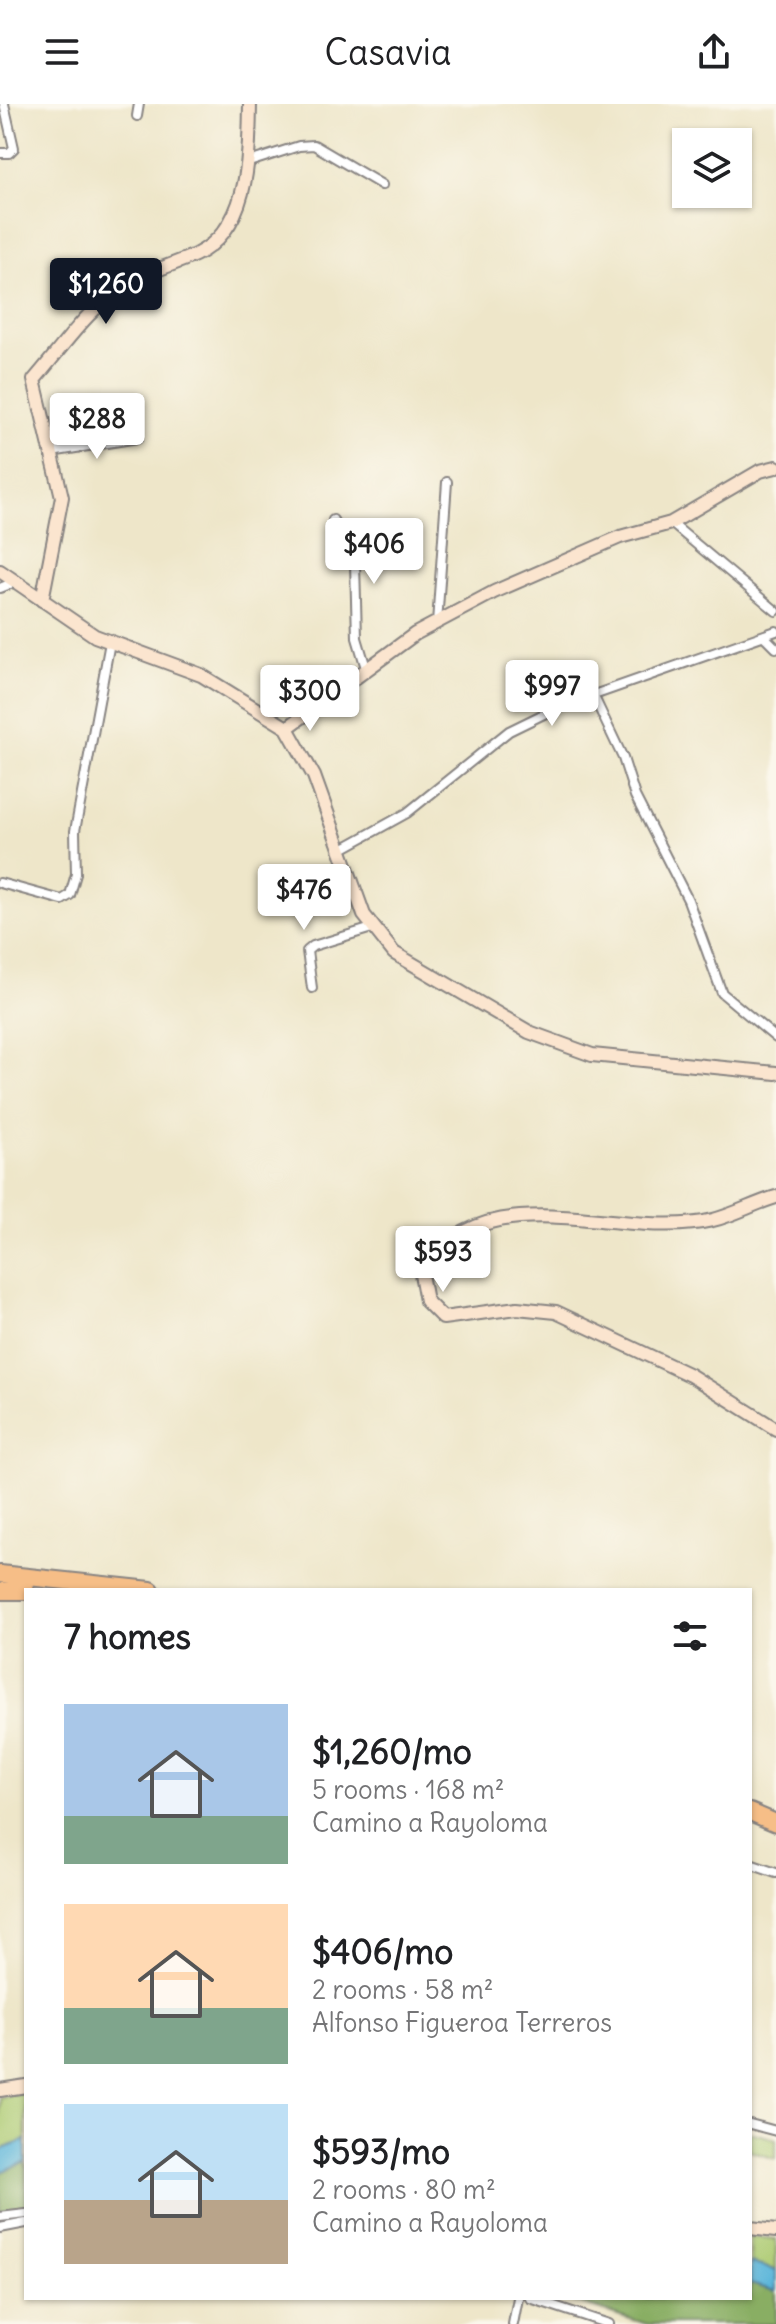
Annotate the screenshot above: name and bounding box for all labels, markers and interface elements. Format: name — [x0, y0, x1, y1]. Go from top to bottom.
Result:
icon: menu — [40, 30, 84, 74]
text: Casavia — [325, 30, 451, 75]
icon: share — [692, 30, 736, 74]
map controls — [672, 128, 752, 208]
button: layers — [672, 128, 752, 208]
pin: $1,260 — [41, 258, 171, 326]
text: $1,260 — [68, 267, 144, 300]
pin: $288 — [50, 393, 144, 461]
text: $288 — [68, 402, 126, 435]
pin: $406 — [327, 518, 421, 586]
text: $406 — [343, 527, 405, 560]
pin: $997 — [505, 660, 599, 728]
pin: $300 — [263, 665, 357, 733]
text: $997 — [523, 669, 581, 702]
text: $300 — [278, 674, 342, 707]
pin: $476 — [257, 864, 351, 932]
text: $476 — [276, 873, 332, 906]
pin: $593 — [396, 1226, 490, 1294]
text: $593 — [413, 1235, 473, 1268]
icon: filters — [668, 1614, 712, 1658]
text: 7 homes — [64, 1615, 191, 1658]
text: $1,260/mo — [312, 1730, 472, 1773]
icon: home — [128, 1736, 224, 1832]
text: 5 rooms · 168 m² — [312, 1773, 505, 1806]
text: Camino a Rayoloma — [312, 1806, 548, 1839]
text: $406/mo — [312, 1930, 453, 1973]
icon: home — [128, 1936, 224, 2032]
text: 2 rooms · 58 m² — [312, 1973, 493, 2006]
text: Alfonso Figueroa Terreros — [312, 2006, 612, 2039]
text: $593/mo — [312, 2130, 450, 2173]
icon: home — [128, 2136, 224, 2232]
text: 2 rooms · 80 m² — [312, 2173, 496, 2206]
text: Camino a Rayoloma — [312, 2206, 548, 2239]

